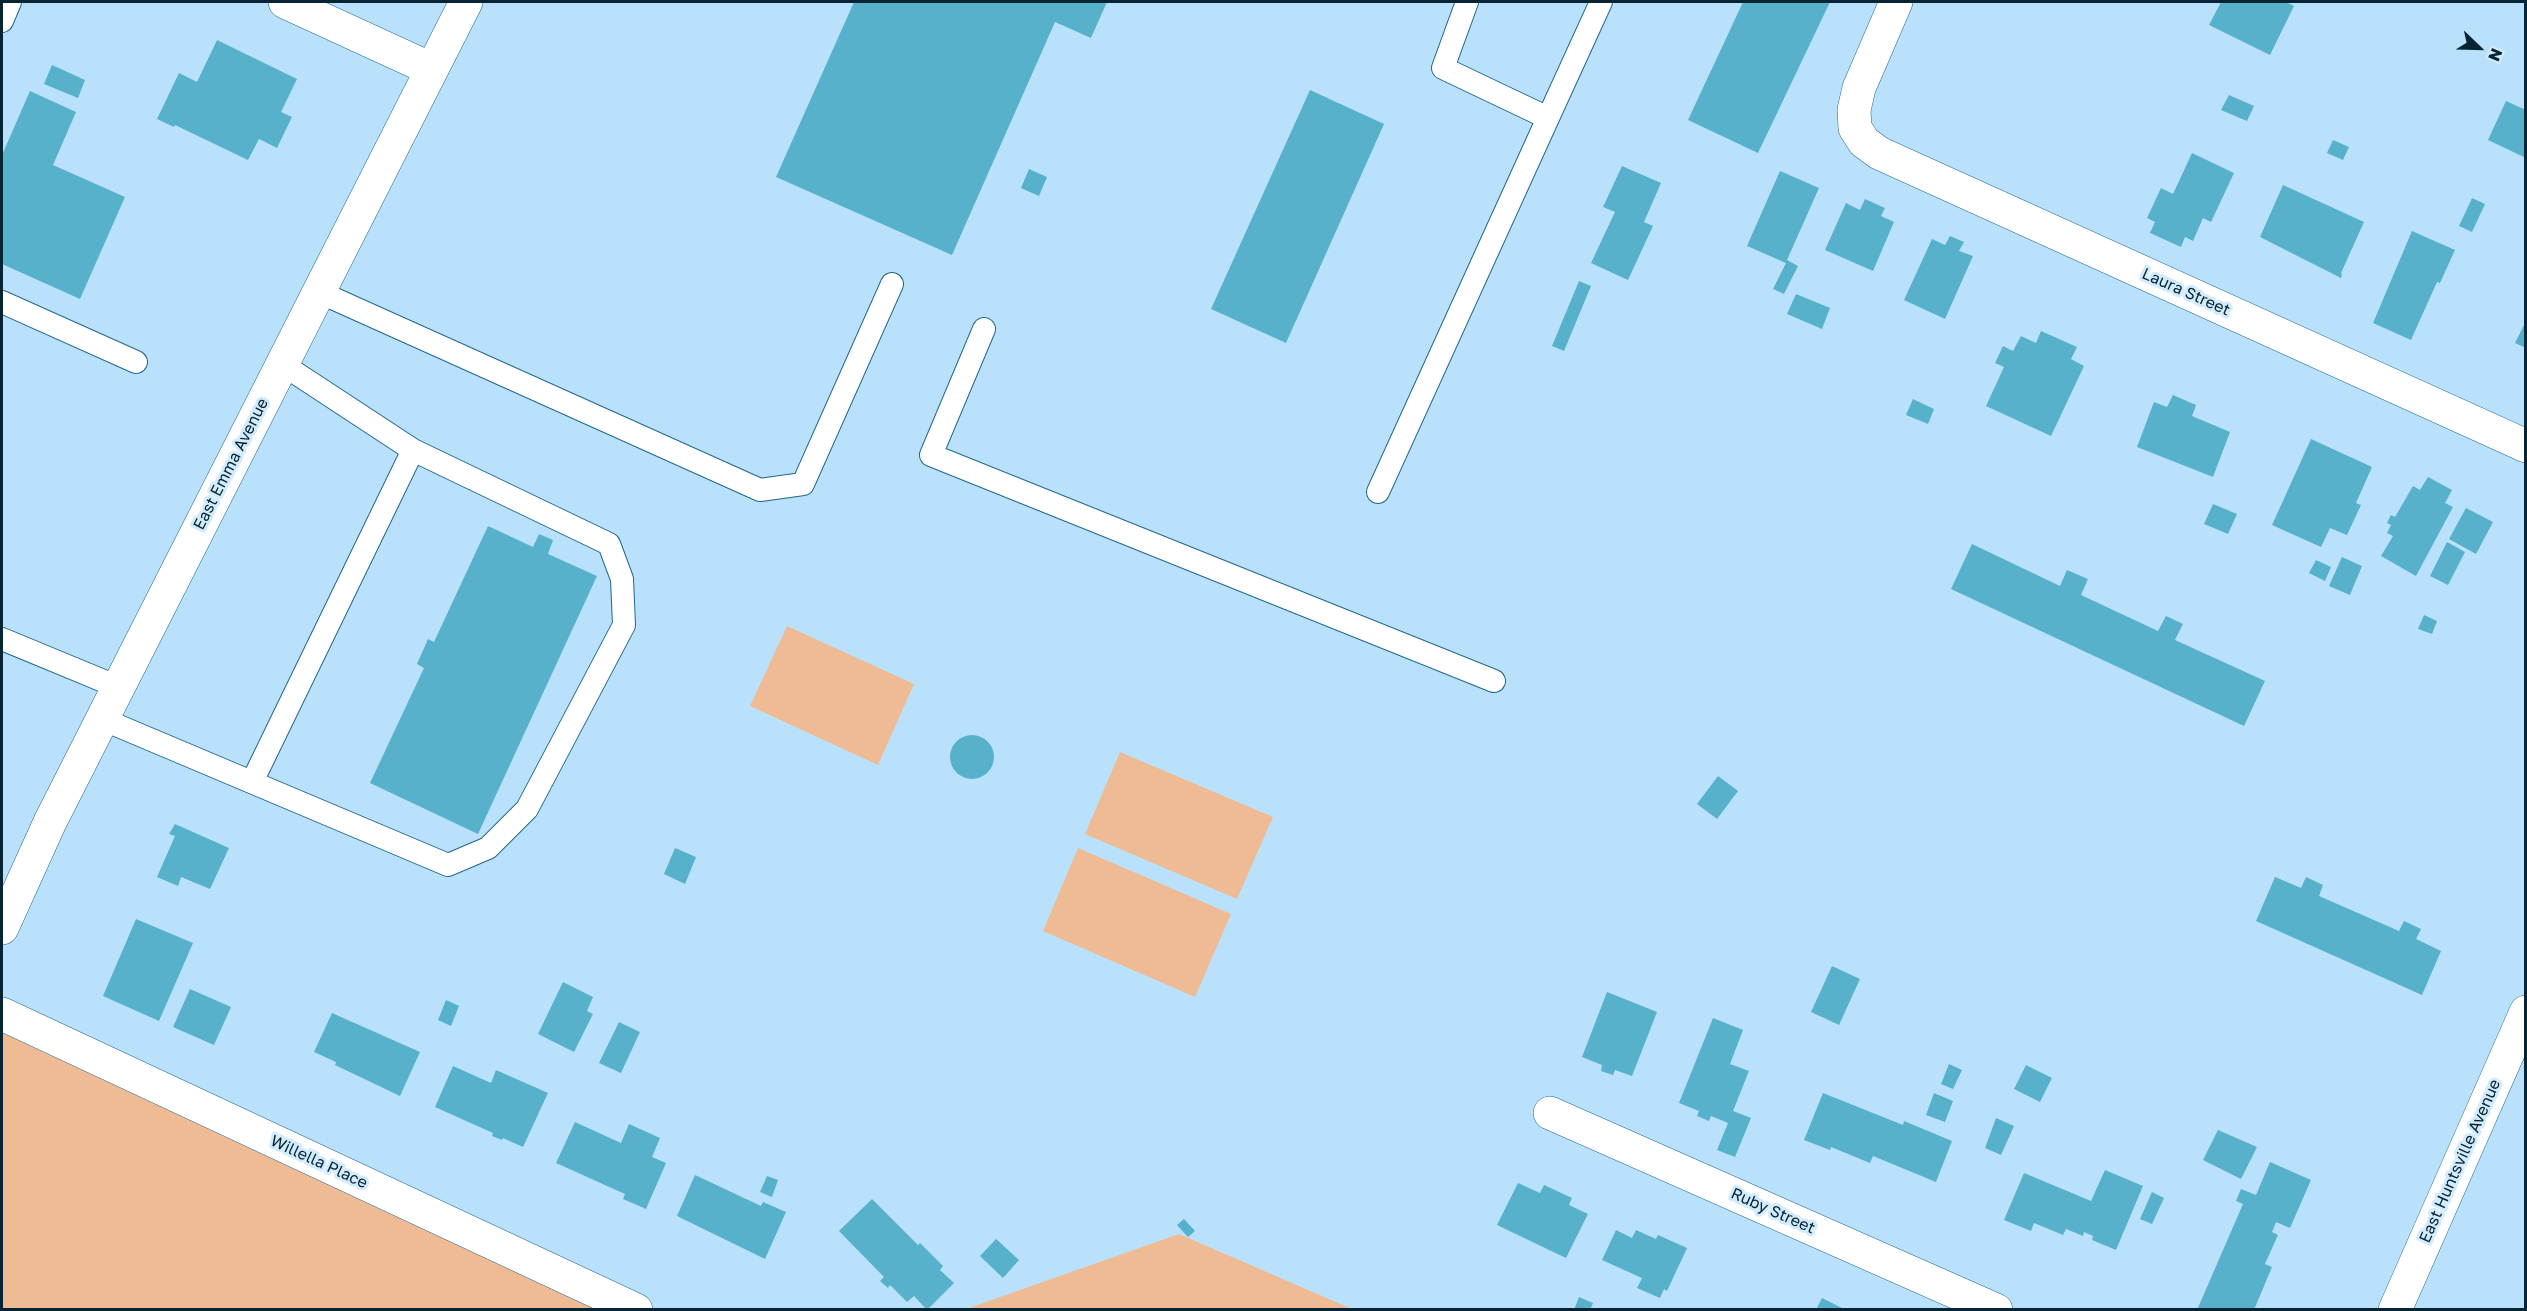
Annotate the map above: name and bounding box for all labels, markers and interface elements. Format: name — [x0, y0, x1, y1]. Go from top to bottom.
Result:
north arrow — [2449, 18, 2509, 78]
text: N — [2484, 46, 2507, 65]
street label: Laura Street — [2139, 264, 2233, 320]
street label: East Emma Avenue — [190, 395, 272, 533]
street label: East Huntsville Avenue — [2415, 1076, 2505, 1246]
street label: Willella Place — [267, 1131, 371, 1193]
street label: Ruby Street — [1728, 1184, 1818, 1238]

